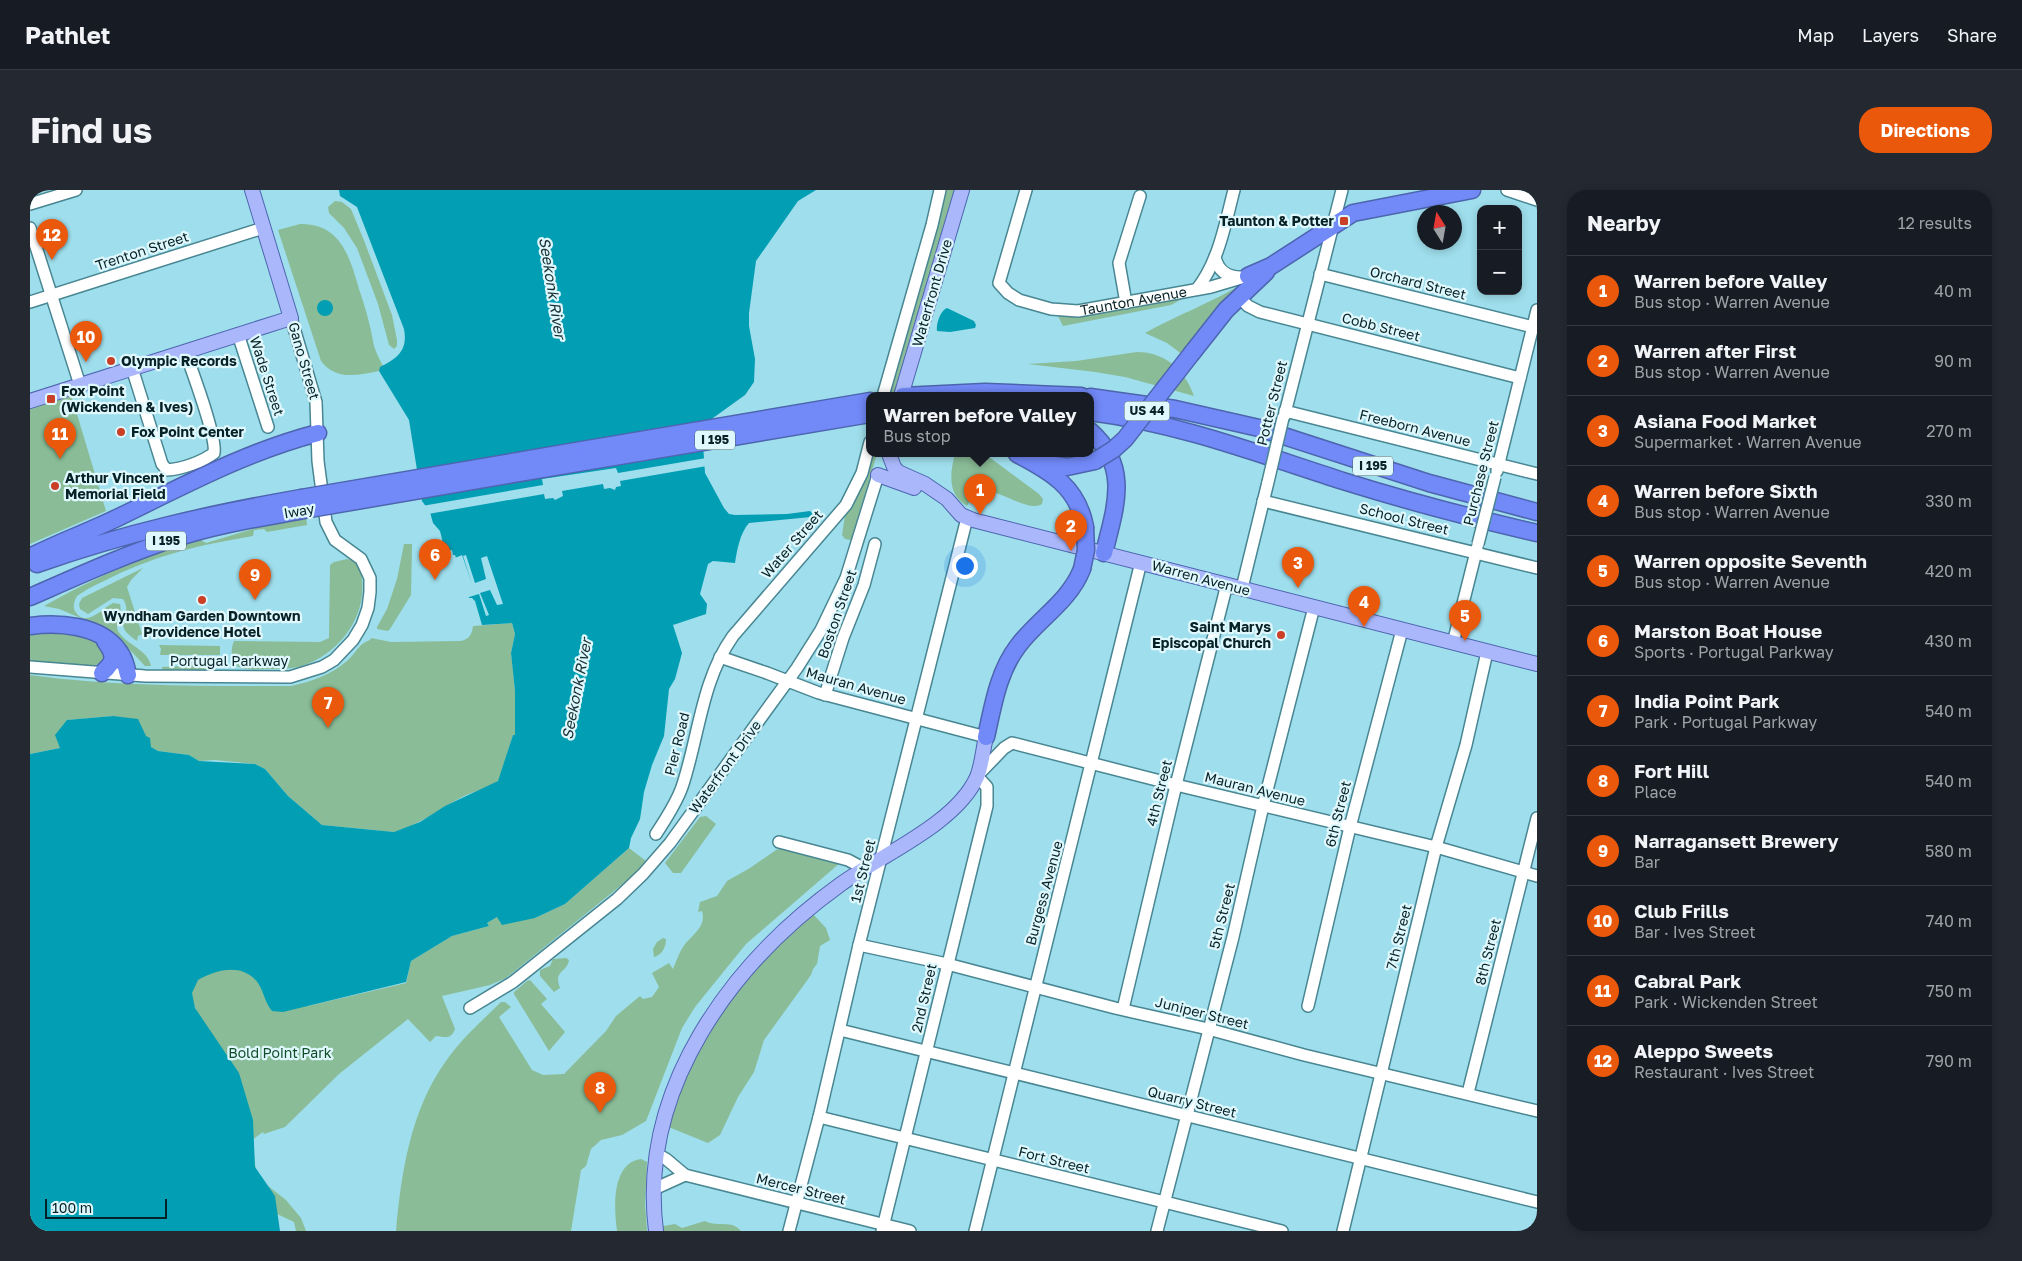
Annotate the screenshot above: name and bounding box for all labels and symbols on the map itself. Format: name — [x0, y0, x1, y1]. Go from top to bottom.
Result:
north arrow — [1417, 205, 1462, 250]
place label: Taunton & Potter — [1219, 212, 1335, 229]
marker: Taunton & Potter — [1338, 215, 1350, 227]
pin: 12 — [36, 219, 68, 260]
street label: Trenton Street — [93, 227, 191, 274]
water label: Seekonk River — [536, 236, 570, 342]
street label: Waterfront Drive — [908, 237, 955, 349]
street label: Orchard Street — [1368, 262, 1468, 303]
street label: Taunton Avenue — [1079, 283, 1188, 318]
street label: Cobb Street — [1340, 309, 1422, 344]
street label: Gano Street — [285, 320, 324, 402]
pin: 10 — [70, 321, 102, 362]
street label: Wade Street — [247, 334, 288, 418]
place label: Olympic Records — [121, 352, 237, 369]
marker: Olympic Records — [105, 355, 117, 367]
street label: Potter Street — [1253, 359, 1290, 447]
place label: Fox Point (Wickenden & Ives) — [61, 382, 193, 415]
marker: Fox Point (Wickenden & Ives) — [45, 393, 57, 405]
road number: US 44 — [1124, 402, 1170, 420]
street label: Freeborn Avenue — [1358, 405, 1472, 450]
pin: 11 — [44, 418, 76, 459]
street label: Purchase Street — [1459, 419, 1502, 527]
place label: Fox Point Center — [131, 423, 245, 440]
marker: Fox Point Center — [115, 426, 127, 438]
road number: I 195 — [695, 430, 735, 450]
road number: I 195 — [1353, 456, 1393, 476]
place label: Arthur Vincent Memorial Field — [65, 469, 166, 502]
pin: 1 — [964, 474, 996, 515]
marker: Arthur Vincent Memorial Field — [49, 480, 61, 492]
street label: Iway — [282, 499, 316, 522]
street label: School Street — [1358, 499, 1451, 538]
street label: Water Street — [757, 506, 826, 581]
pin: 2 — [1055, 510, 1087, 551]
road number: I 195 — [146, 532, 186, 551]
pin: 6 — [419, 539, 451, 580]
pin: 3 — [1282, 547, 1314, 588]
your location — [952, 553, 978, 579]
street label: Warren Avenue — [1150, 556, 1252, 599]
pin: 9 — [239, 559, 271, 600]
street label: Boston Street — [813, 567, 860, 660]
pin: 4 — [1348, 586, 1380, 627]
marker: Wyndham Garden Downtown Providence Hotel — [196, 594, 208, 606]
pin: 5 — [1449, 600, 1481, 641]
place label: Wyndham Garden Downtown Providence Hotel — [104, 607, 300, 640]
place label: Saint Marys Episcopal Church — [1152, 618, 1271, 651]
marker: Saint Marys Episcopal Church — [1275, 629, 1287, 641]
water label: Seekonk River — [557, 635, 595, 741]
street label: Portugal Parkway — [170, 652, 289, 669]
street label: Mauran Avenue — [804, 663, 908, 708]
pin: 7 — [312, 687, 344, 728]
street label: Pier Road — [660, 711, 693, 777]
street label: Waterfront Drive — [685, 717, 764, 817]
street label: 4th Street — [1142, 758, 1175, 828]
street label: Mauran Avenue — [1203, 768, 1307, 809]
street label: 6th Street — [1321, 779, 1354, 849]
street label: 1st Street — [846, 837, 879, 904]
street label: Burgess Avenue — [1021, 839, 1066, 947]
street label: 5th Street — [1205, 881, 1238, 951]
street label: 7th Street — [1382, 903, 1415, 971]
street label: 8th Street — [1471, 917, 1504, 987]
street label: 2nd Street — [907, 962, 940, 1034]
street label: Juniper Street — [1154, 993, 1251, 1032]
park label: Bold Point Park — [228, 1044, 332, 1061]
pin: 8 — [584, 1072, 616, 1113]
street label: Quarry Street — [1146, 1082, 1238, 1121]
street label: Fort Street — [1017, 1142, 1092, 1177]
street label: Mercer Street — [755, 1169, 848, 1208]
scale bar — [45, 1196, 168, 1219]

